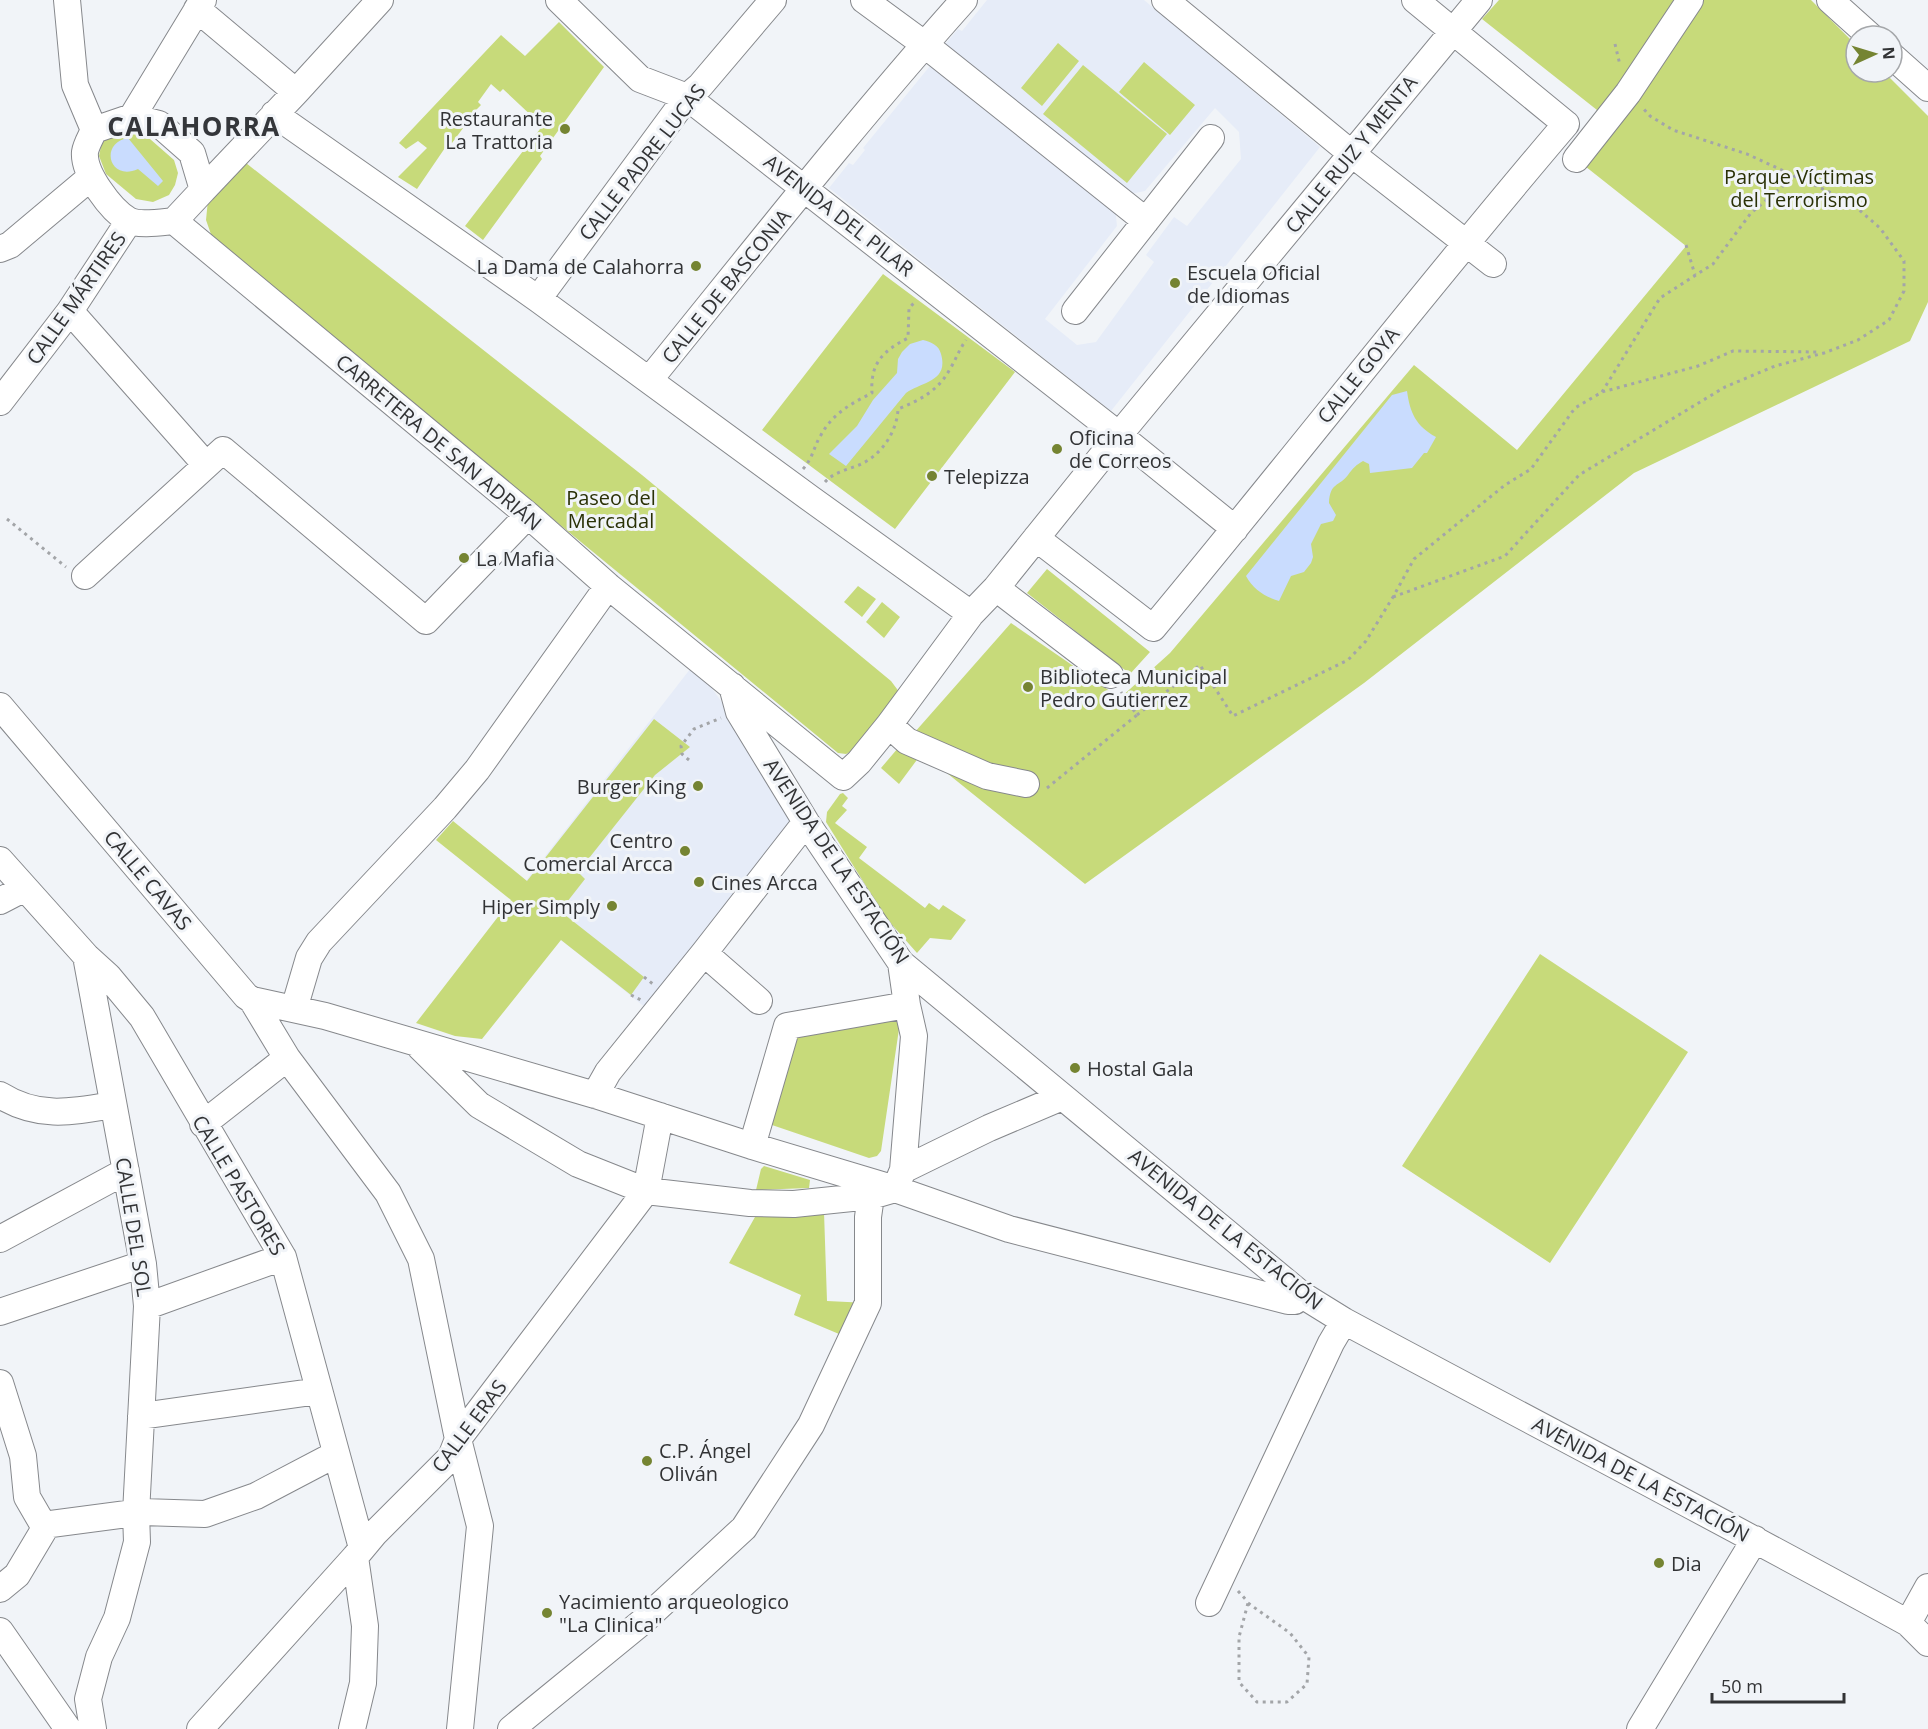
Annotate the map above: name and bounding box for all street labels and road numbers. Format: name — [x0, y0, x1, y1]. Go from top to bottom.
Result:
street label: CALLE RUIZ Y MENTA — [1279, 69, 1423, 239]
street label: CALLE PADRE LUCAS — [572, 78, 712, 246]
street label: AVENIDA DEL PILAR — [759, 148, 920, 282]
street label: CALLE DE BASCONIA — [655, 203, 797, 369]
street label: CALLE MÁRTIRES — [20, 226, 132, 370]
street label: CALLE GOYA — [1311, 321, 1405, 429]
street label: CARRETERA DE SAN ADRIÁN — [330, 348, 548, 536]
street label: AVENIDA DE LA ESTACIÓN — [758, 753, 916, 969]
street label: CALLE CAVAS — [98, 824, 198, 936]
street label: CALLE PASTORES — [186, 1110, 292, 1260]
street label: AVENIDA DE LA ESTACIÓN — [1123, 1142, 1329, 1316]
street label: CALLE DEL SOL — [110, 1155, 158, 1299]
street label: CALLE ERAS — [425, 1374, 513, 1478]
street label: AVENIDA DE LA ESTACIÓN — [1528, 1410, 1754, 1548]

